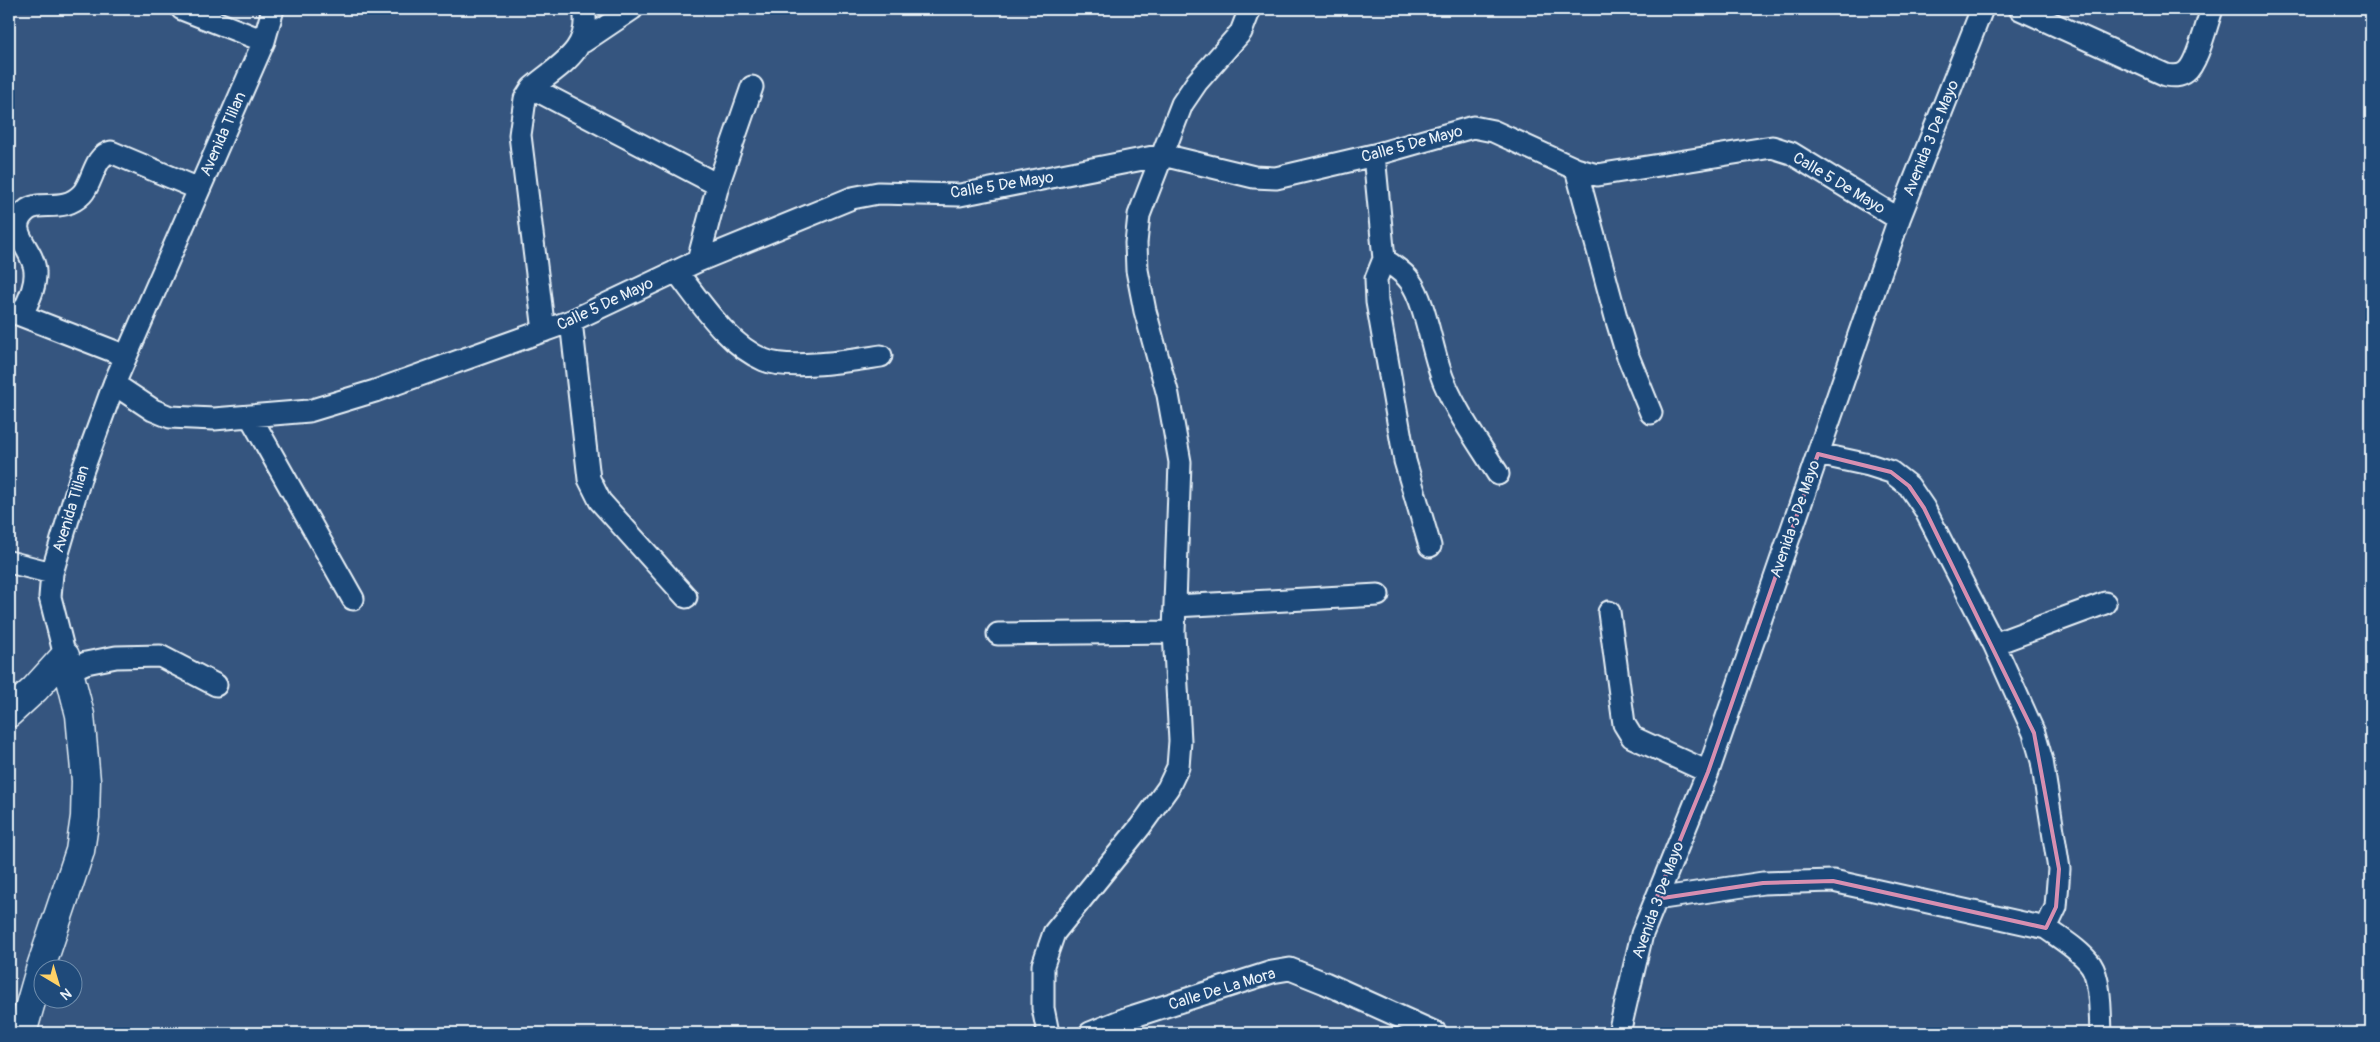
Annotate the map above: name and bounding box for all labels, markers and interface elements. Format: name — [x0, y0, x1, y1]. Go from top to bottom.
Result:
street label: Avenida 3 De Mayo — [1899, 77, 1963, 199]
street label: Avenida Tlilan — [196, 89, 250, 179]
street label: Calle 5 De Mayo — [1359, 121, 1465, 167]
street label: Calle 5 De Mayo — [1789, 148, 1889, 219]
street label: Calle 5 De Mayo — [949, 167, 1055, 203]
street label: Calle 5 De Mayo — [554, 273, 657, 335]
street label: Avenida 3 De Mayo — [1766, 457, 1825, 580]
street label: Avenida Tlilan — [48, 463, 94, 555]
street label: Avenida 3 De Mayo — [1628, 838, 1689, 961]
north arrow — [32, 960, 82, 1010]
street label: Calle De La Mora — [1166, 963, 1278, 1015]
text: N — [57, 984, 75, 1003]

